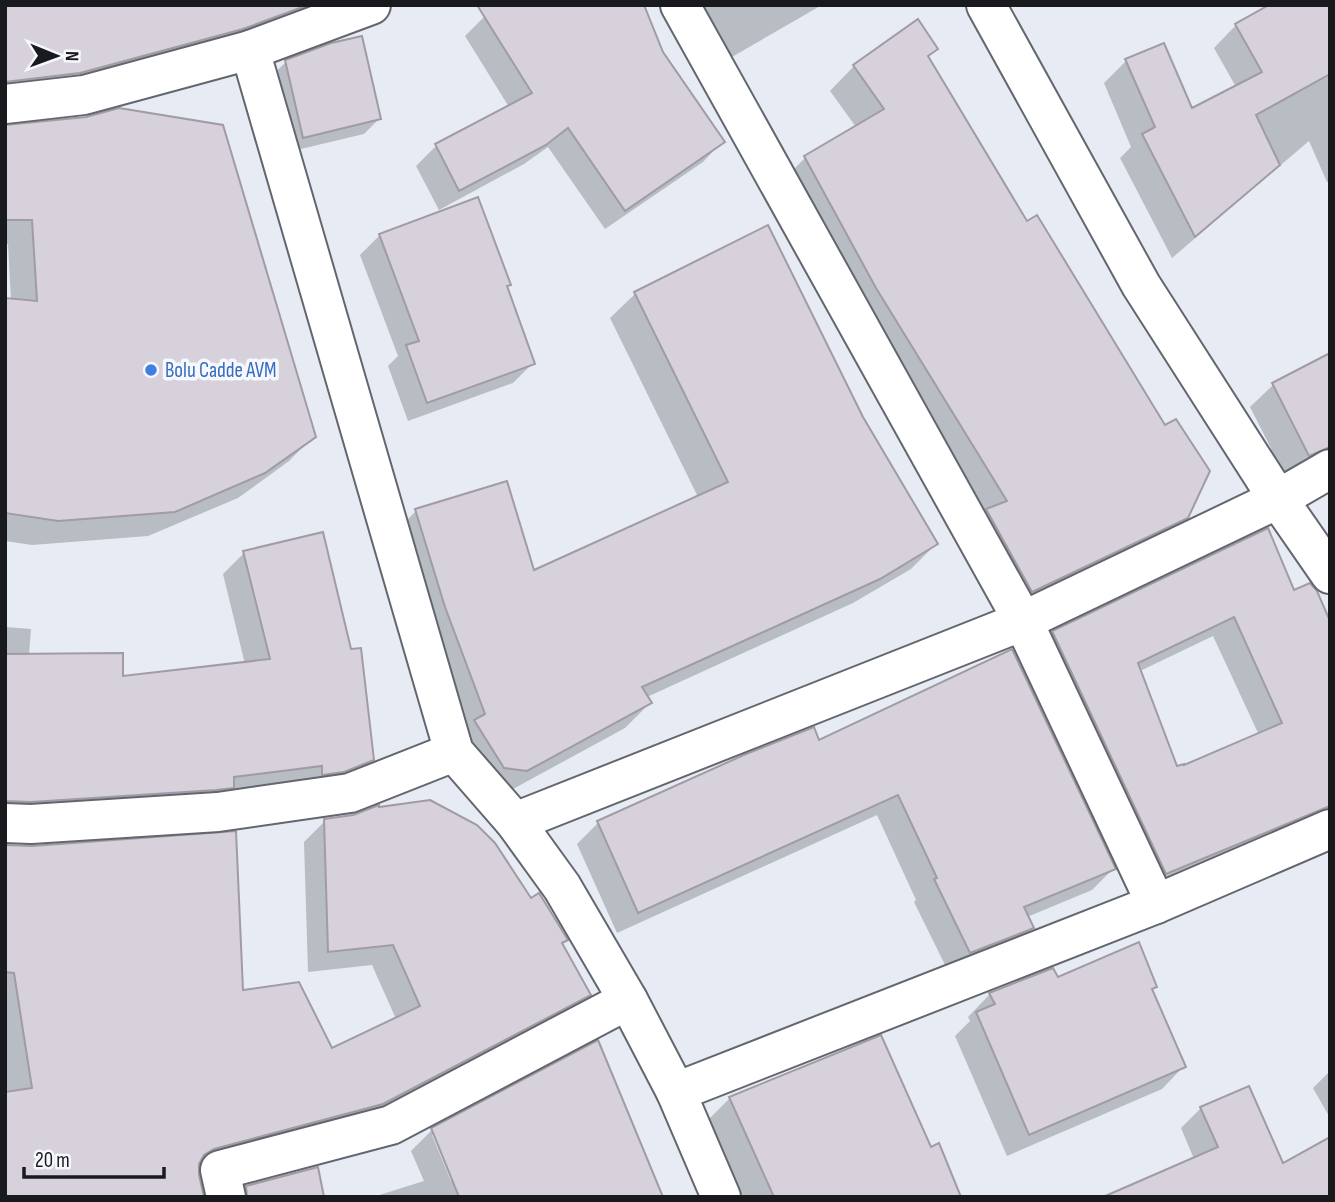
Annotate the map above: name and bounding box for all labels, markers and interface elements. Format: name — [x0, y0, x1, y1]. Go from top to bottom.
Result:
north arrow — [21, 21, 91, 91]
text: N — [60, 51, 83, 62]
place label: Bolu Cadde AVM — [165, 358, 277, 383]
marker: Bolu Cadde AVM — [143, 362, 159, 378]
scale bar — [24, 1136, 164, 1180]
text: 20 m — [35, 1148, 70, 1173]

